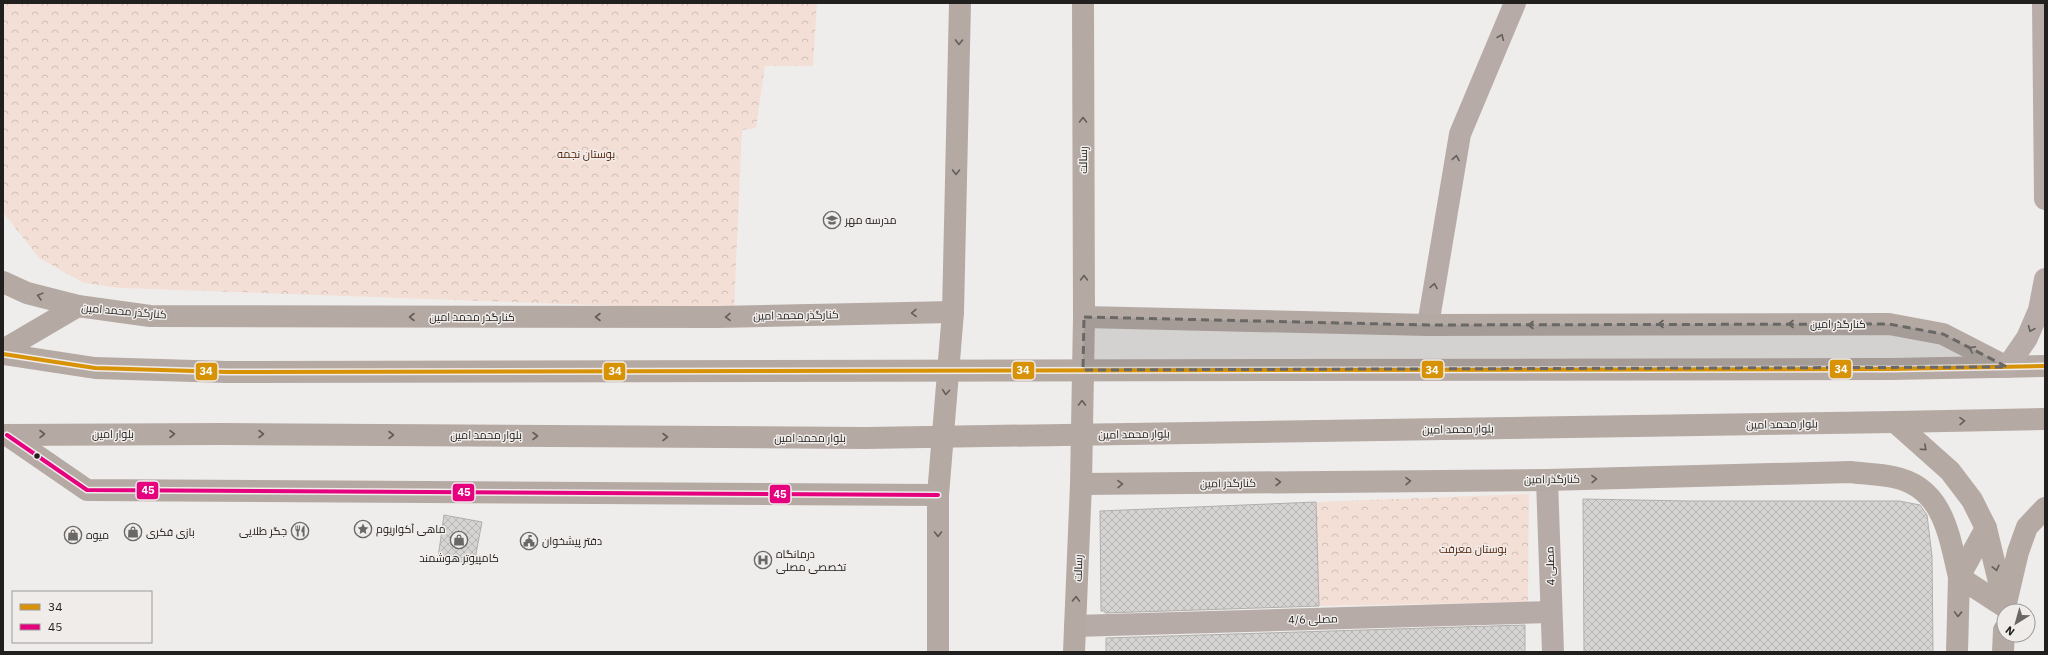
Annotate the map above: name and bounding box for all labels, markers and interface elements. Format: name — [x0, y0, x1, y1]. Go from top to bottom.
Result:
one-way arrow — [1496, 33, 1504, 40]
one-way arrow — [955, 39, 963, 45]
one-way arrow — [1079, 117, 1087, 123]
street label: رسالت — [1076, 146, 1090, 174]
park label: بوستان نجمه — [557, 147, 615, 161]
one-way arrow — [1451, 155, 1460, 161]
one-way arrow — [952, 169, 960, 175]
school or university icon: مدرسه مهر — [822, 210, 842, 230]
place label: مدرسه مهر — [844, 213, 897, 227]
one-way arrow — [1080, 275, 1088, 281]
one-way arrow — [1430, 283, 1438, 289]
one-way arrow — [37, 292, 44, 301]
street label: کنارگذر محمد امین — [81, 300, 167, 322]
street label: کنارگذر محمد امین — [753, 307, 839, 323]
one-way arrow — [911, 309, 917, 317]
street label: کنارگذر محمد امین — [429, 310, 515, 324]
one-way arrow — [409, 313, 415, 321]
one-way arrow — [595, 313, 601, 321]
one-way arrow — [725, 313, 731, 321]
street label: کنارگذر امین — [1810, 317, 1866, 331]
one-way arrow — [1658, 320, 1664, 328]
one-way arrow — [1788, 320, 1794, 328]
one-way arrow — [1528, 321, 1534, 329]
one-way arrow — [2028, 325, 2036, 333]
one-way arrow — [1969, 346, 1977, 354]
line badge: 34 — [1829, 359, 1852, 379]
line badge: 34 — [1421, 360, 1444, 379]
line badge: 34 — [1012, 361, 1035, 380]
line badge: 34 — [195, 362, 218, 381]
line badge: 34 — [603, 362, 626, 381]
text: 34 — [1834, 362, 1848, 376]
text: 34 — [1016, 363, 1030, 377]
text: 34 — [1425, 363, 1439, 377]
text: 34 — [199, 364, 213, 378]
text: 34 — [608, 364, 622, 378]
one-way arrow — [942, 389, 951, 396]
one-way arrow — [1078, 400, 1087, 406]
street label: بلوار محمد امین — [1746, 416, 1818, 432]
one-way arrow — [1959, 417, 1965, 425]
street label: بلوار محمد امین — [1422, 421, 1494, 437]
street label: بلوار محمد امین — [1098, 426, 1170, 442]
street label: بلوار امین — [92, 427, 134, 441]
street label: بلوار محمد امین — [450, 428, 522, 442]
one-way arrow — [39, 430, 45, 438]
one-way arrow — [169, 430, 175, 438]
one-way arrow — [258, 430, 264, 438]
one-way arrow — [388, 431, 394, 439]
street label: بلوار محمد امین — [774, 431, 846, 445]
one-way arrow — [532, 432, 538, 440]
one-way arrow — [662, 433, 668, 441]
one-way arrow — [1919, 443, 1927, 450]
unlabelled marker — [32, 451, 42, 461]
street label: کنارگذر امین — [1524, 472, 1580, 486]
one-way arrow — [1591, 474, 1597, 483]
street label: کنارگذر امین — [1200, 476, 1256, 490]
one-way arrow — [1405, 477, 1411, 485]
one-way arrow — [1275, 478, 1281, 486]
one-way arrow — [1117, 480, 1123, 488]
line badge: 45 — [136, 481, 159, 500]
text: 45 — [141, 483, 155, 497]
line badge: 45 — [452, 483, 475, 502]
line badge: 45 — [769, 484, 791, 504]
text: 45 — [457, 485, 471, 499]
text: 45 — [773, 487, 787, 501]
place icon: ماهی آکواریوم — [353, 519, 373, 539]
restaurant icon: جگر طلایی — [290, 521, 310, 541]
shop icon: بازی فکری — [123, 522, 143, 542]
place label: ماهی آکواریوم — [376, 522, 446, 537]
place label: جگر طلایی — [239, 524, 287, 538]
shop icon: میوه — [63, 525, 83, 545]
place label: بازی فکری — [146, 525, 195, 539]
place label: میوه — [86, 528, 109, 542]
shop icon: کامپیوتر هوشمند — [449, 530, 469, 550]
public building icon: دفتر پیشخوان — [519, 531, 539, 551]
one-way arrow — [934, 531, 942, 537]
place label: دفتر پیشخوان — [542, 534, 602, 548]
park label: بوستان معرفت — [1439, 542, 1507, 556]
street label: مصلی 4 — [1542, 546, 1558, 586]
place label: درمانگاه تخصصی مصلی — [776, 547, 846, 574]
hospital icon: درمانگاه تخصصی مصلی — [753, 550, 773, 570]
place label: کامپیوتر هوشمند — [419, 551, 499, 565]
street label: رسالت — [1071, 554, 1085, 582]
one-way arrow — [1991, 565, 1999, 571]
legend — [12, 591, 152, 643]
one-way arrow — [1072, 596, 1081, 602]
text: 34 — [48, 599, 62, 614]
north arrow — [1996, 603, 2036, 643]
street label: مصلی 4/6 — [1288, 611, 1338, 627]
one-way arrow — [1954, 611, 1962, 617]
text: 45 — [48, 619, 62, 634]
text: N — [2003, 623, 2017, 639]

